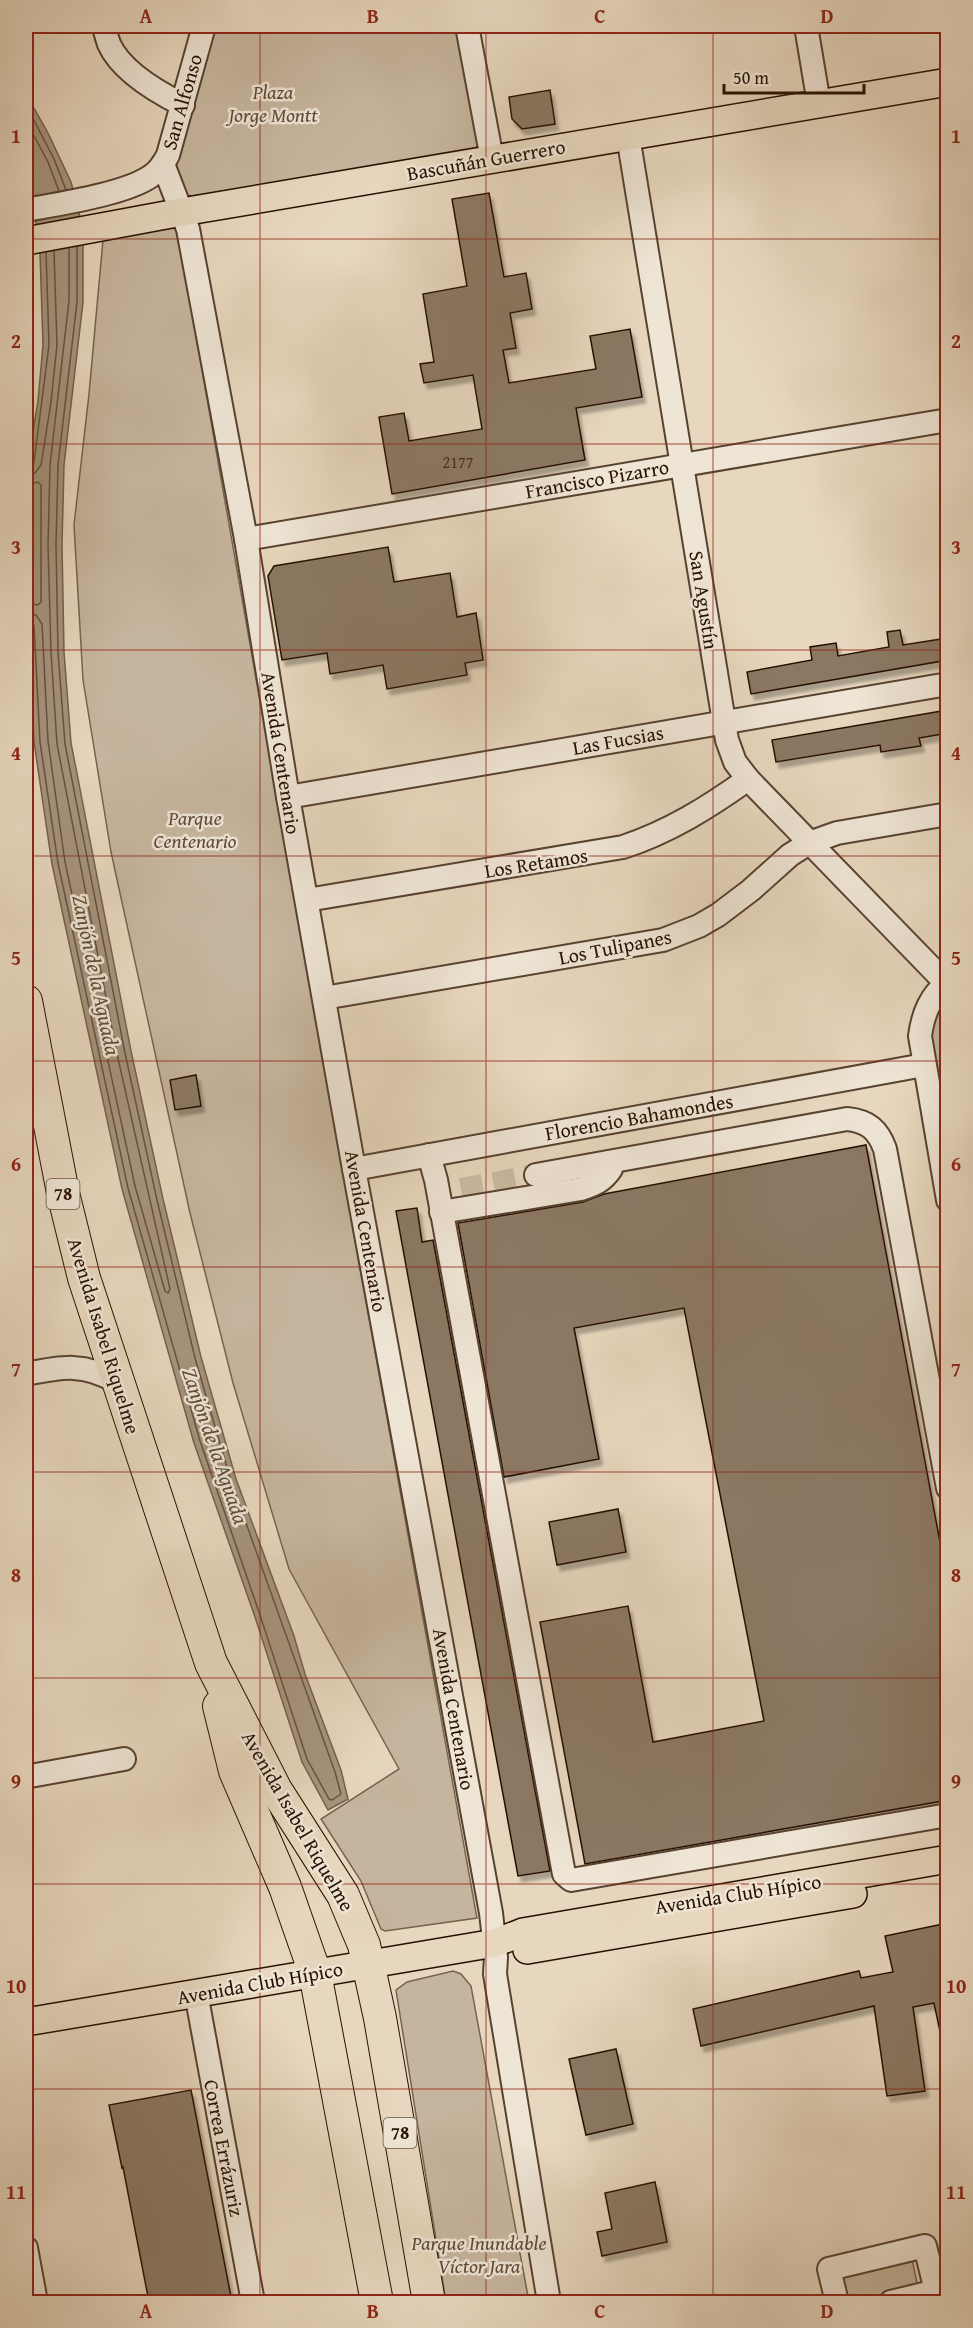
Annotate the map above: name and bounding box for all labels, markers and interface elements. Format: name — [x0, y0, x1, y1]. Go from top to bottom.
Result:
text: A — [140, 1, 153, 30]
text: B — [367, 1, 379, 30]
text: C — [594, 1, 606, 30]
text: D — [820, 1, 834, 30]
street label: San Alfonso — [154, 50, 209, 153]
scale bar — [724, 57, 864, 95]
text: 50 m — [733, 64, 769, 91]
park label: Plaza Jorge Montt — [225, 77, 318, 129]
text: 1 — [11, 121, 21, 150]
text: 1 — [951, 121, 961, 150]
street label: Bascuñán Guerrero — [404, 131, 567, 188]
text: 2 — [11, 326, 21, 355]
text: 2 — [951, 326, 961, 355]
house number: 2177 — [443, 450, 474, 474]
street label: Francisco Pizarro — [523, 452, 671, 505]
text: 3 — [11, 532, 21, 561]
text: 3 — [951, 532, 961, 561]
street label: San Agustín — [682, 548, 727, 651]
street label: Avenida Centenario — [254, 670, 309, 836]
street label: Las Fucsias — [570, 717, 666, 762]
text: 4 — [11, 738, 21, 767]
text: 4 — [951, 738, 961, 767]
park label: Parque Centenario — [154, 803, 237, 855]
street label: Los Retamos — [482, 840, 590, 885]
water label: Zanjón de la Aguada — [64, 892, 129, 1058]
street label: Los Tulipanes — [556, 921, 674, 972]
text: 5 — [11, 943, 21, 972]
text: 5 — [951, 943, 961, 972]
street label: Florencio Bahamondes — [543, 1086, 735, 1147]
street label: Avenida Centenario — [338, 1148, 395, 1314]
text: 6 — [11, 1149, 21, 1178]
text: 6 — [951, 1149, 961, 1178]
road number: 78 — [46, 1179, 80, 1209]
street label: Avenida Isabel Riquelme — [61, 1234, 148, 1438]
text: 7 — [11, 1354, 21, 1383]
text: 7 — [951, 1354, 961, 1383]
water label: Zanjón de la Aguada — [174, 1363, 257, 1528]
text: 8 — [11, 1560, 21, 1589]
text: 8 — [951, 1560, 961, 1589]
street label: Avenida Centenario — [426, 1626, 483, 1792]
street label: Avenida Isabel Riquelme — [235, 1725, 362, 1916]
text: 9 — [11, 1766, 21, 1795]
text: 9 — [951, 1766, 961, 1795]
street label: Avenida Club Hípico — [653, 1866, 823, 1921]
street label: Avenida Club Hípico — [175, 1954, 345, 2011]
text: 10 — [6, 1971, 26, 2000]
text: 10 — [946, 1971, 966, 2000]
street label: Correa Errázuriz — [197, 2077, 252, 2219]
road number: 78 — [384, 2118, 416, 2148]
text: 11 — [6, 2177, 26, 2206]
text: 11 — [946, 2177, 966, 2206]
park label: Parque Inundable Víctor Jara — [411, 2228, 546, 2280]
text: A — [140, 2296, 153, 2325]
text: B — [367, 2296, 379, 2325]
text: C — [594, 2296, 606, 2325]
text: D — [820, 2296, 834, 2325]

